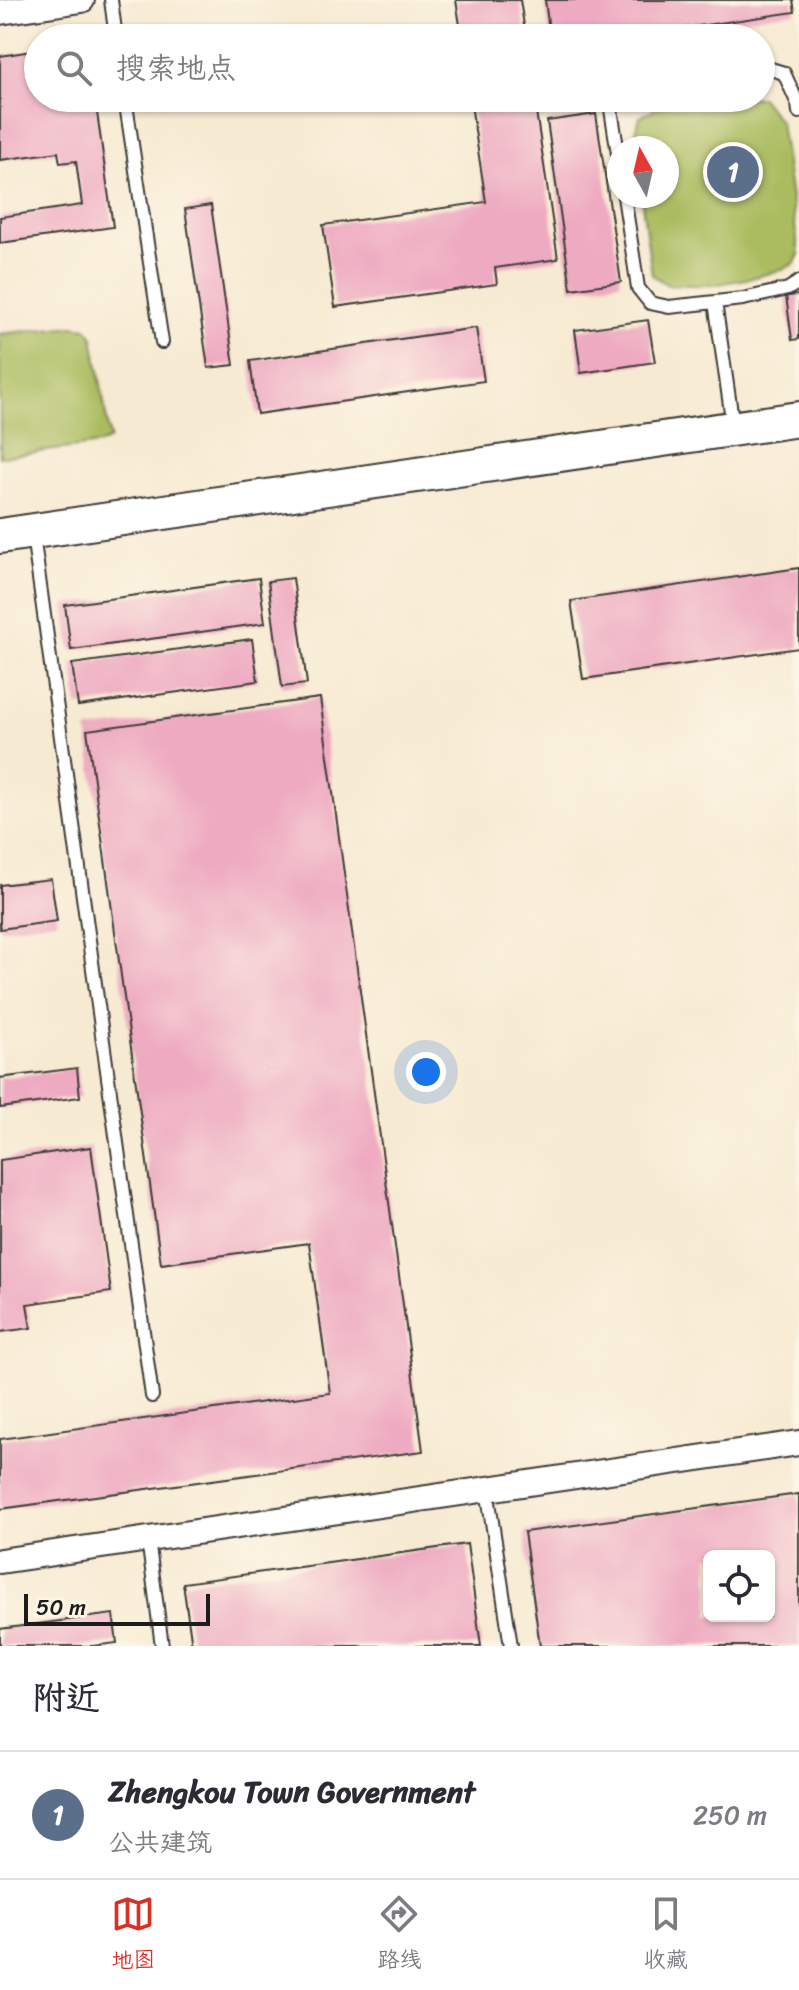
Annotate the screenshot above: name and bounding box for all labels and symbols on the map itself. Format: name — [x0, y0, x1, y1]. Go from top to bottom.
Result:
north arrow — [607, 136, 679, 208]
pin: 1 — [707, 142, 759, 202]
your location — [406, 1052, 446, 1092]
scale bar — [24, 1590, 210, 1626]

